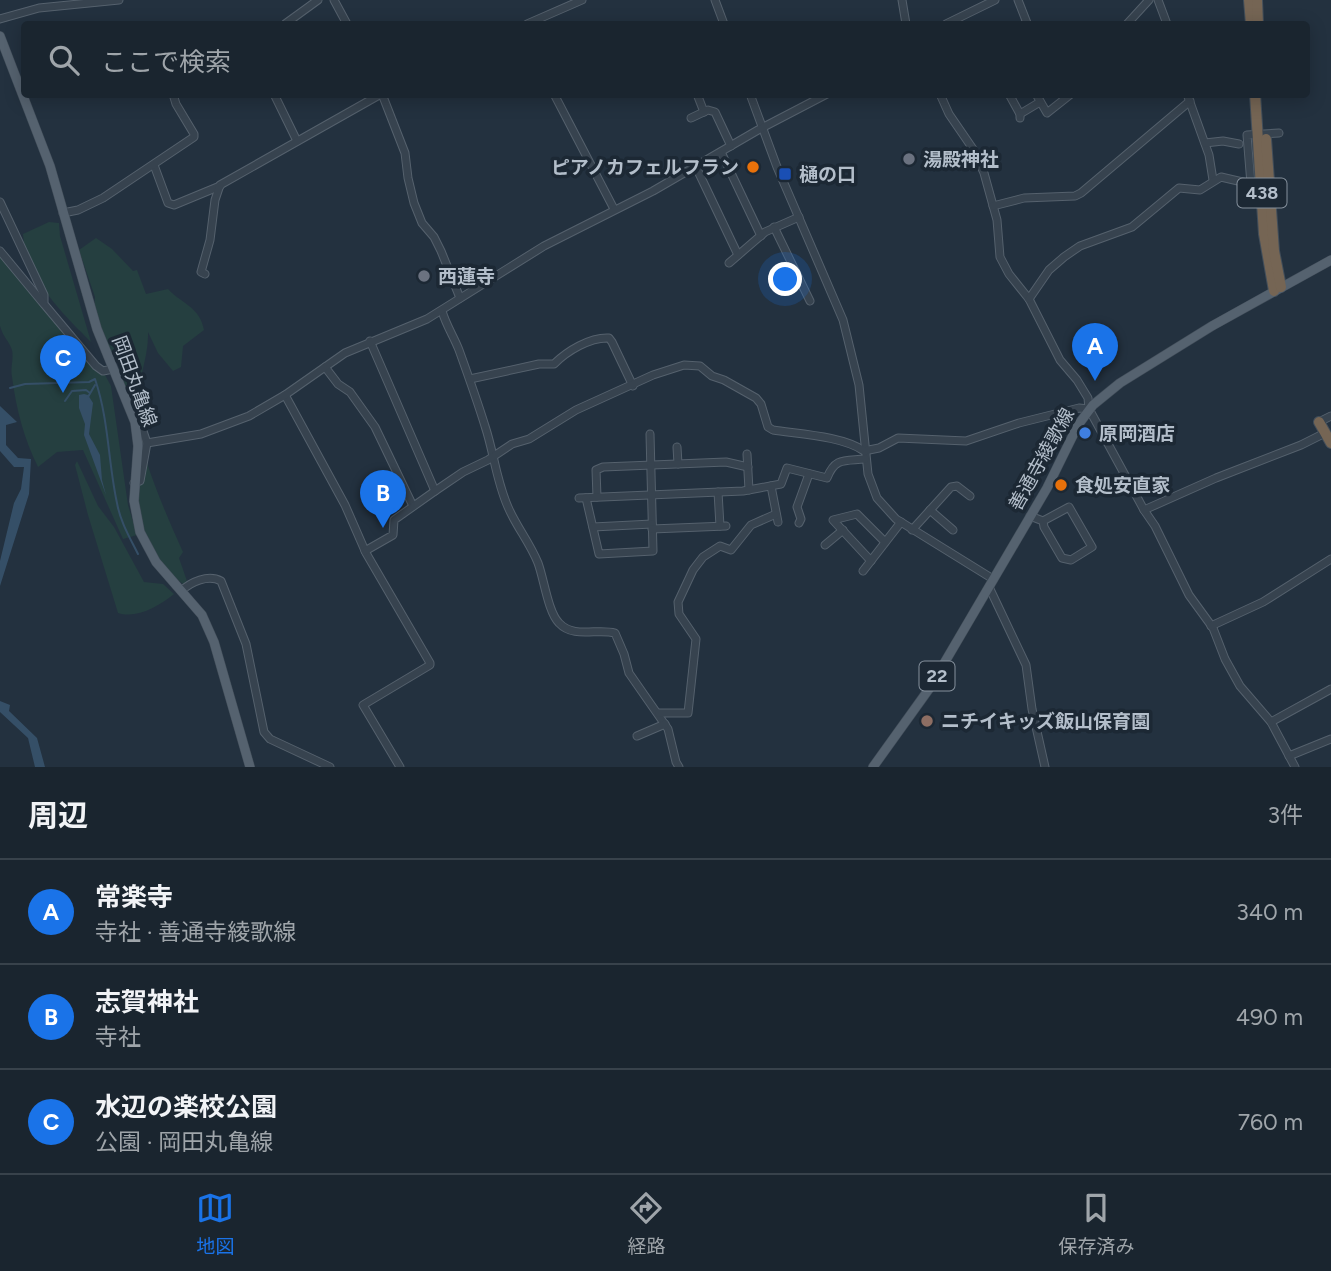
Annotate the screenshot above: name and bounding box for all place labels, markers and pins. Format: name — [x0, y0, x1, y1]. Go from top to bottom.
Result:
place label: 湯殿神社 — [923, 148, 999, 171]
marker: 湯殿神社 — [901, 151, 917, 167]
place label: ピアノカフェルフラン — [551, 156, 739, 179]
marker: ピアノカフェルフラン — [745, 159, 761, 175]
place label: 樋の口 — [799, 163, 856, 186]
marker: 樋の口 — [777, 166, 793, 182]
place label: 西蓮寺 — [438, 265, 495, 288]
marker: 西蓮寺 — [416, 268, 432, 284]
pin: A — [1072, 323, 1118, 381]
pin: C — [40, 335, 86, 393]
place label: 原岡酒店 — [1099, 422, 1175, 445]
marker: 原岡酒店 — [1077, 425, 1093, 441]
pin: B — [360, 470, 406, 528]
place label: 食処安直家 — [1075, 474, 1170, 497]
marker: 食処安直家 — [1053, 477, 1069, 493]
place label: ニチイキッズ飯山保育園 — [941, 710, 1150, 733]
marker: ニチイキッズ飯山保育園 — [919, 713, 935, 729]

